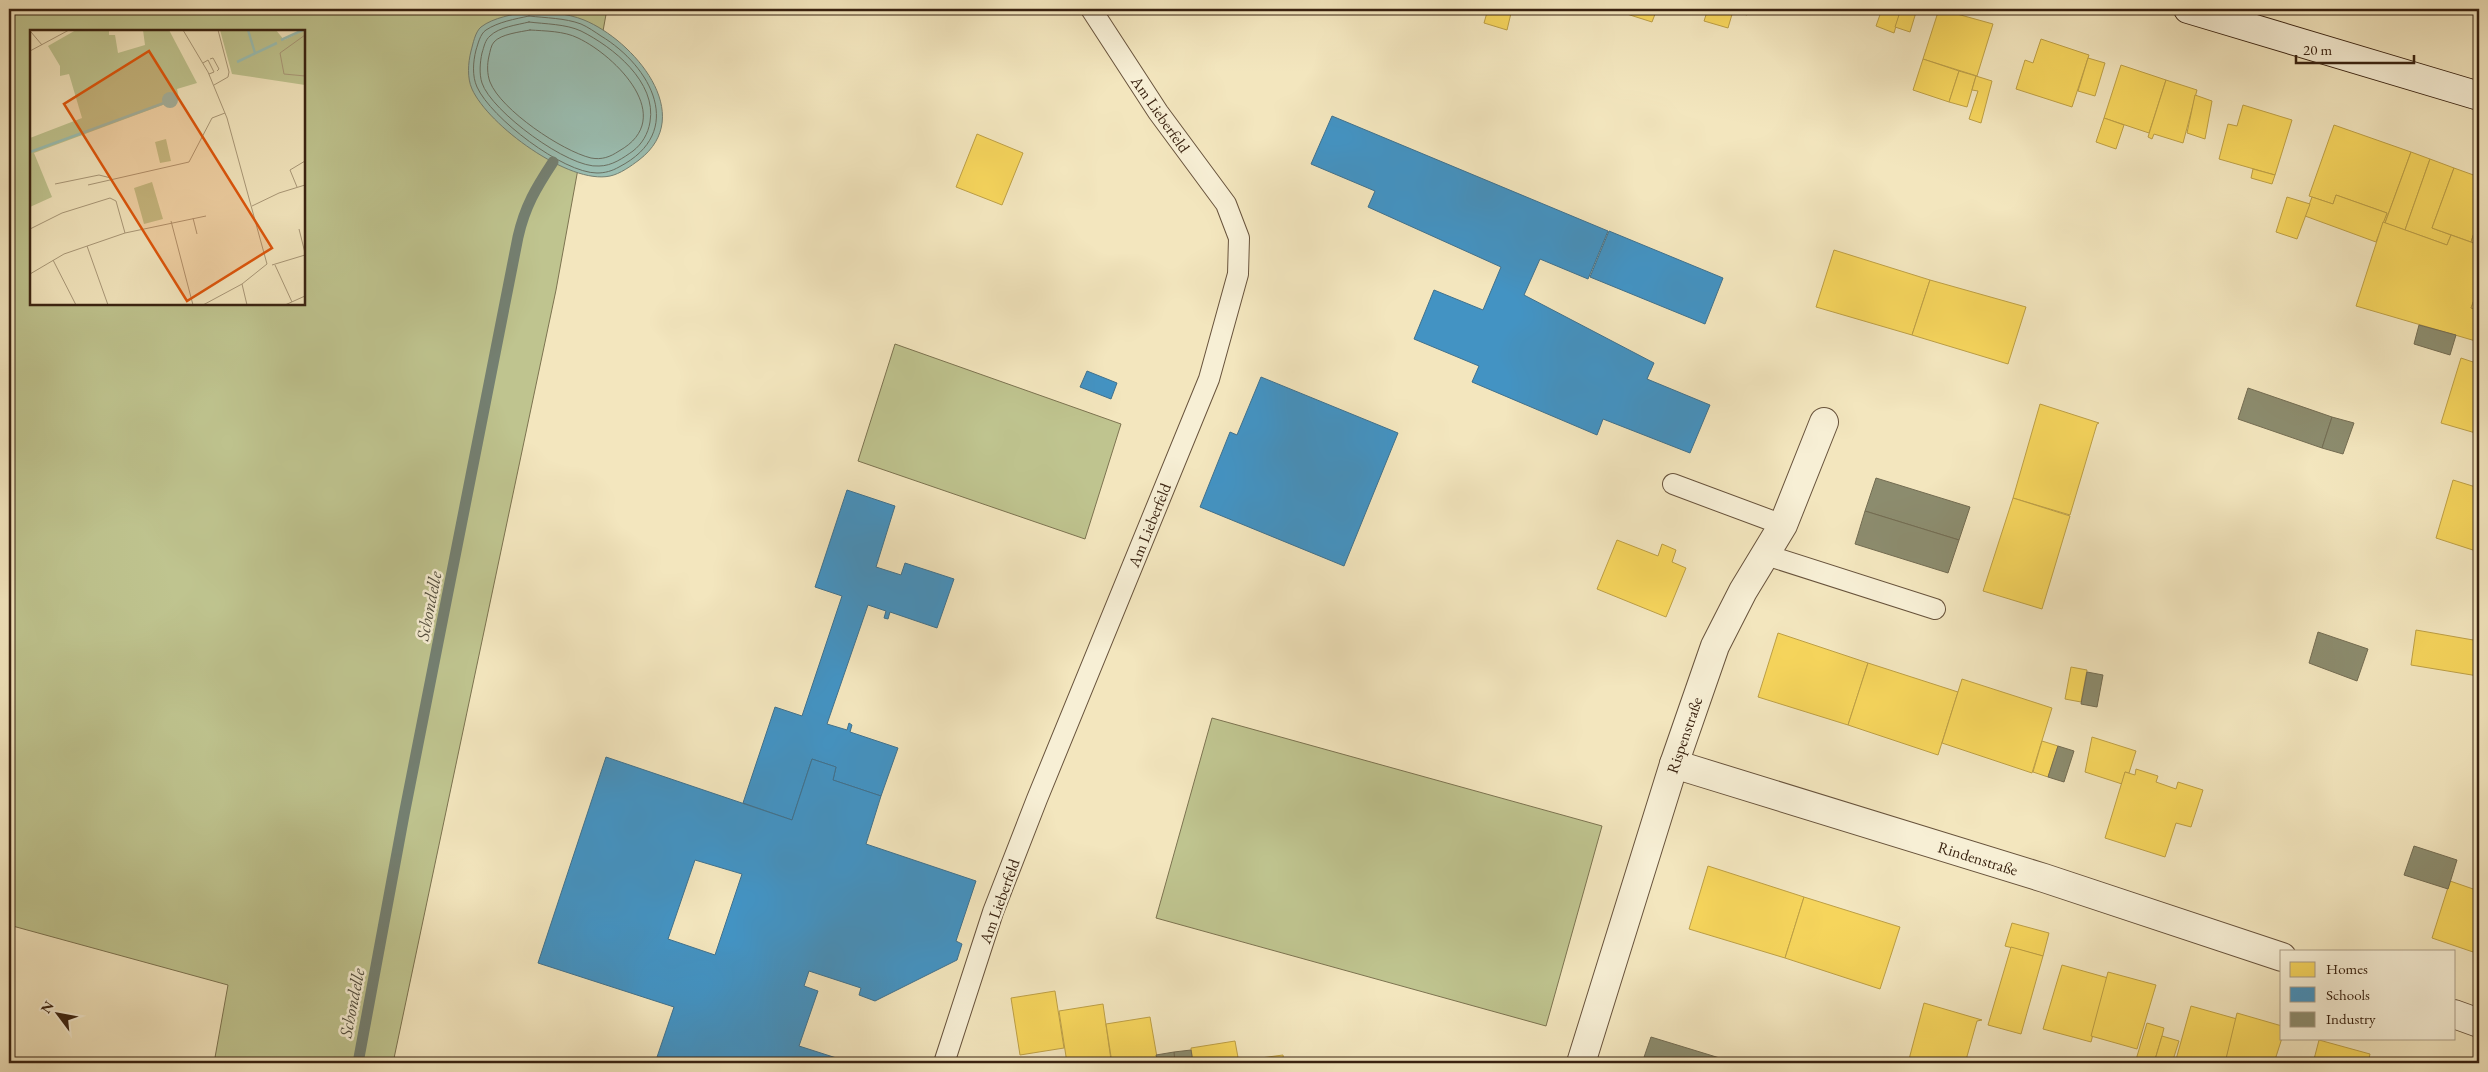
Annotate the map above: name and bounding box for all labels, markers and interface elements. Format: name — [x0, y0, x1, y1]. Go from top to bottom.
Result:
inset map — [30, 30, 305, 305]
scale bar — [2296, 32, 2413, 64]
text: 20 m — [2303, 40, 2332, 59]
street label: Am Lieberfeld — [1126, 71, 1195, 157]
street label: Am Lieberfeld — [1123, 479, 1176, 571]
water label: Schondelle — [410, 569, 447, 643]
street label: Rispenstraße — [1662, 694, 1707, 776]
street label: Rindenstraße — [1935, 836, 2021, 881]
street label: Am Lieberfeld — [974, 855, 1025, 947]
legend — [2280, 950, 2456, 1040]
text: Homes — [2326, 959, 2368, 978]
water label: Schondelle — [333, 966, 370, 1040]
text: Schools — [2326, 985, 2370, 1004]
north arrow — [32, 990, 82, 1040]
text: N — [36, 997, 58, 1017]
text: Industry — [2326, 1009, 2376, 1028]

